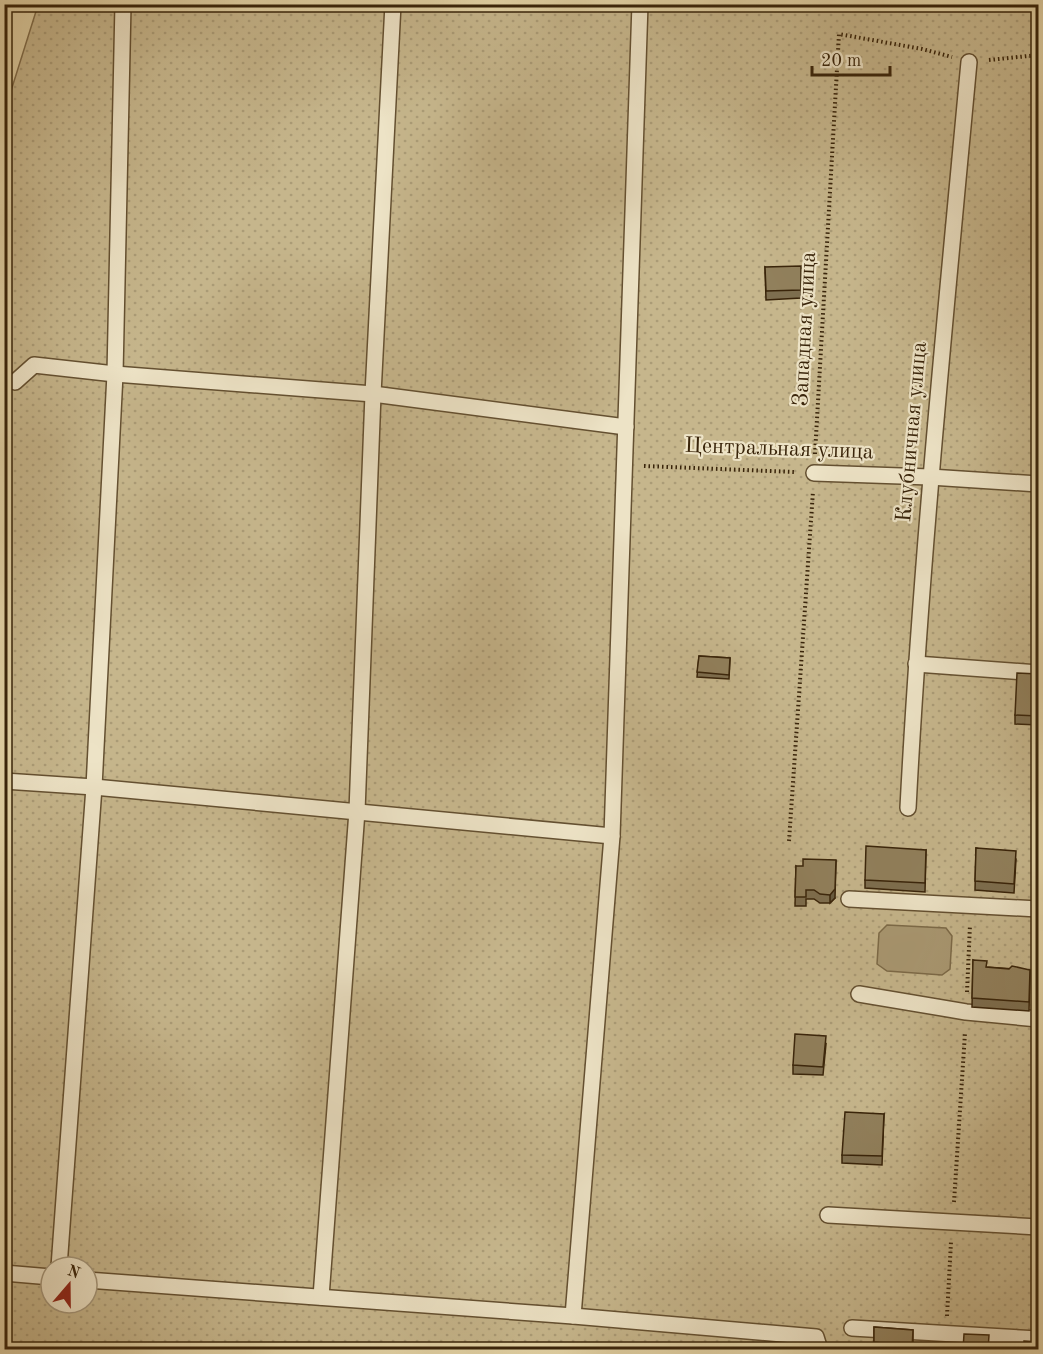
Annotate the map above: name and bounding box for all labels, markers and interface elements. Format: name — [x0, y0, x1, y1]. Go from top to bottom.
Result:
scale bar — [812, 39, 890, 77]
text: 20 m — [821, 52, 861, 70]
street label: Западная улица — [790, 251, 820, 407]
street label: Клубничная улица — [893, 341, 931, 523]
street label: Центральная улица — [684, 435, 874, 463]
north arrow — [39, 1255, 99, 1315]
text: N — [65, 1263, 83, 1283]

